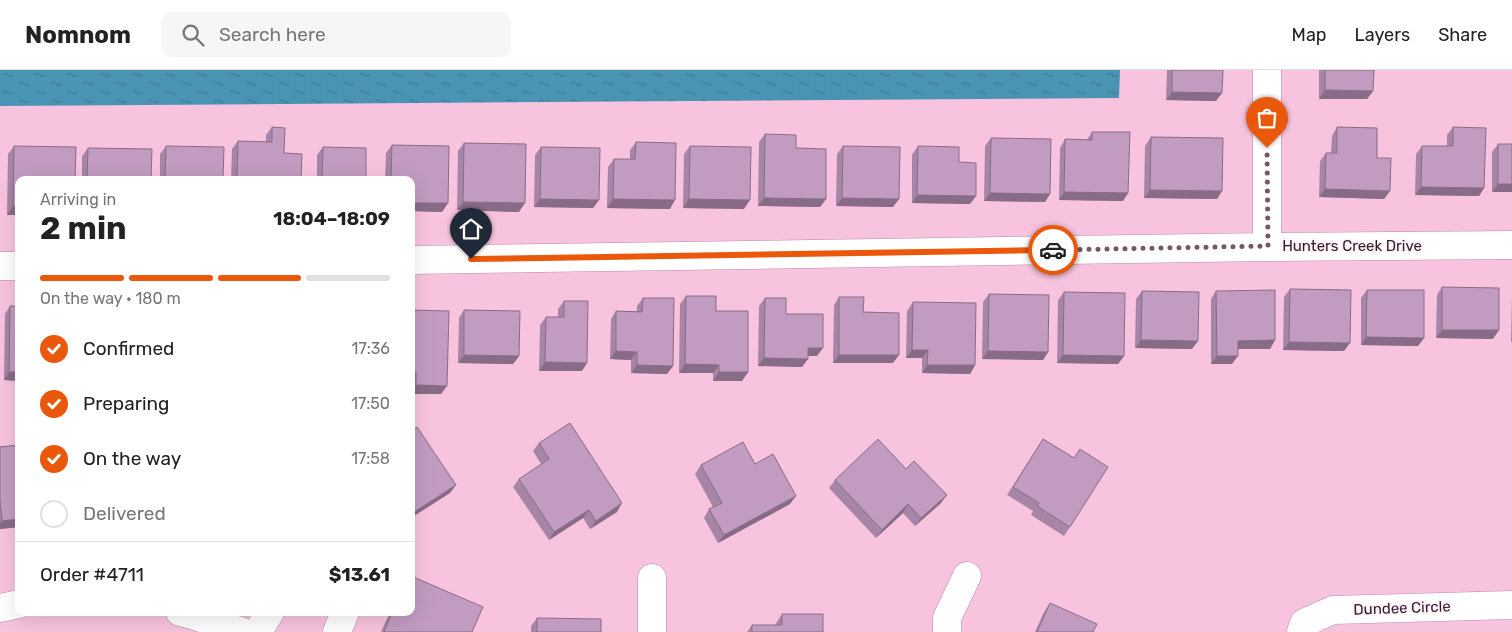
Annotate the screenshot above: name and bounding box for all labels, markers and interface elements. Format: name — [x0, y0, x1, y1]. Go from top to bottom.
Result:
search box — [161, 12, 511, 57]
text: Nomnom — [25, 21, 131, 49]
icon: search — [179, 21, 207, 49]
text: Search here — [219, 23, 326, 46]
text: Map — [1292, 24, 1327, 46]
text: Layers — [1355, 24, 1410, 46]
text: Share — [1438, 24, 1487, 46]
pin — [1246, 97, 1288, 148]
icon: bag — [1253, 104, 1281, 132]
text: Arriving in — [40, 190, 116, 209]
text: 18:04–18:09 — [273, 207, 390, 230]
pin — [450, 208, 492, 259]
text: 2 min — [40, 209, 127, 247]
icon: home — [457, 215, 485, 243]
courier — [1028, 225, 1078, 275]
icon: car — [1039, 236, 1067, 264]
street label: Hunters Creek Drive — [1282, 237, 1422, 255]
text: On the way · 180 m — [40, 289, 181, 308]
icon: check — [40, 335, 68, 363]
text: Confirmed — [83, 337, 174, 360]
text: 17:36 — [352, 339, 390, 358]
icon: check — [40, 390, 68, 418]
text: Preparing — [83, 392, 169, 415]
text: 17:50 — [351, 394, 390, 413]
icon: check — [40, 445, 68, 473]
text: On the way — [83, 447, 181, 470]
text: 17:58 — [351, 449, 390, 468]
text: Delivered — [83, 502, 166, 525]
text: Order #4711 — [40, 563, 144, 586]
text: $13.61 — [329, 563, 390, 586]
street label: Dundee Circle — [1353, 597, 1451, 619]

